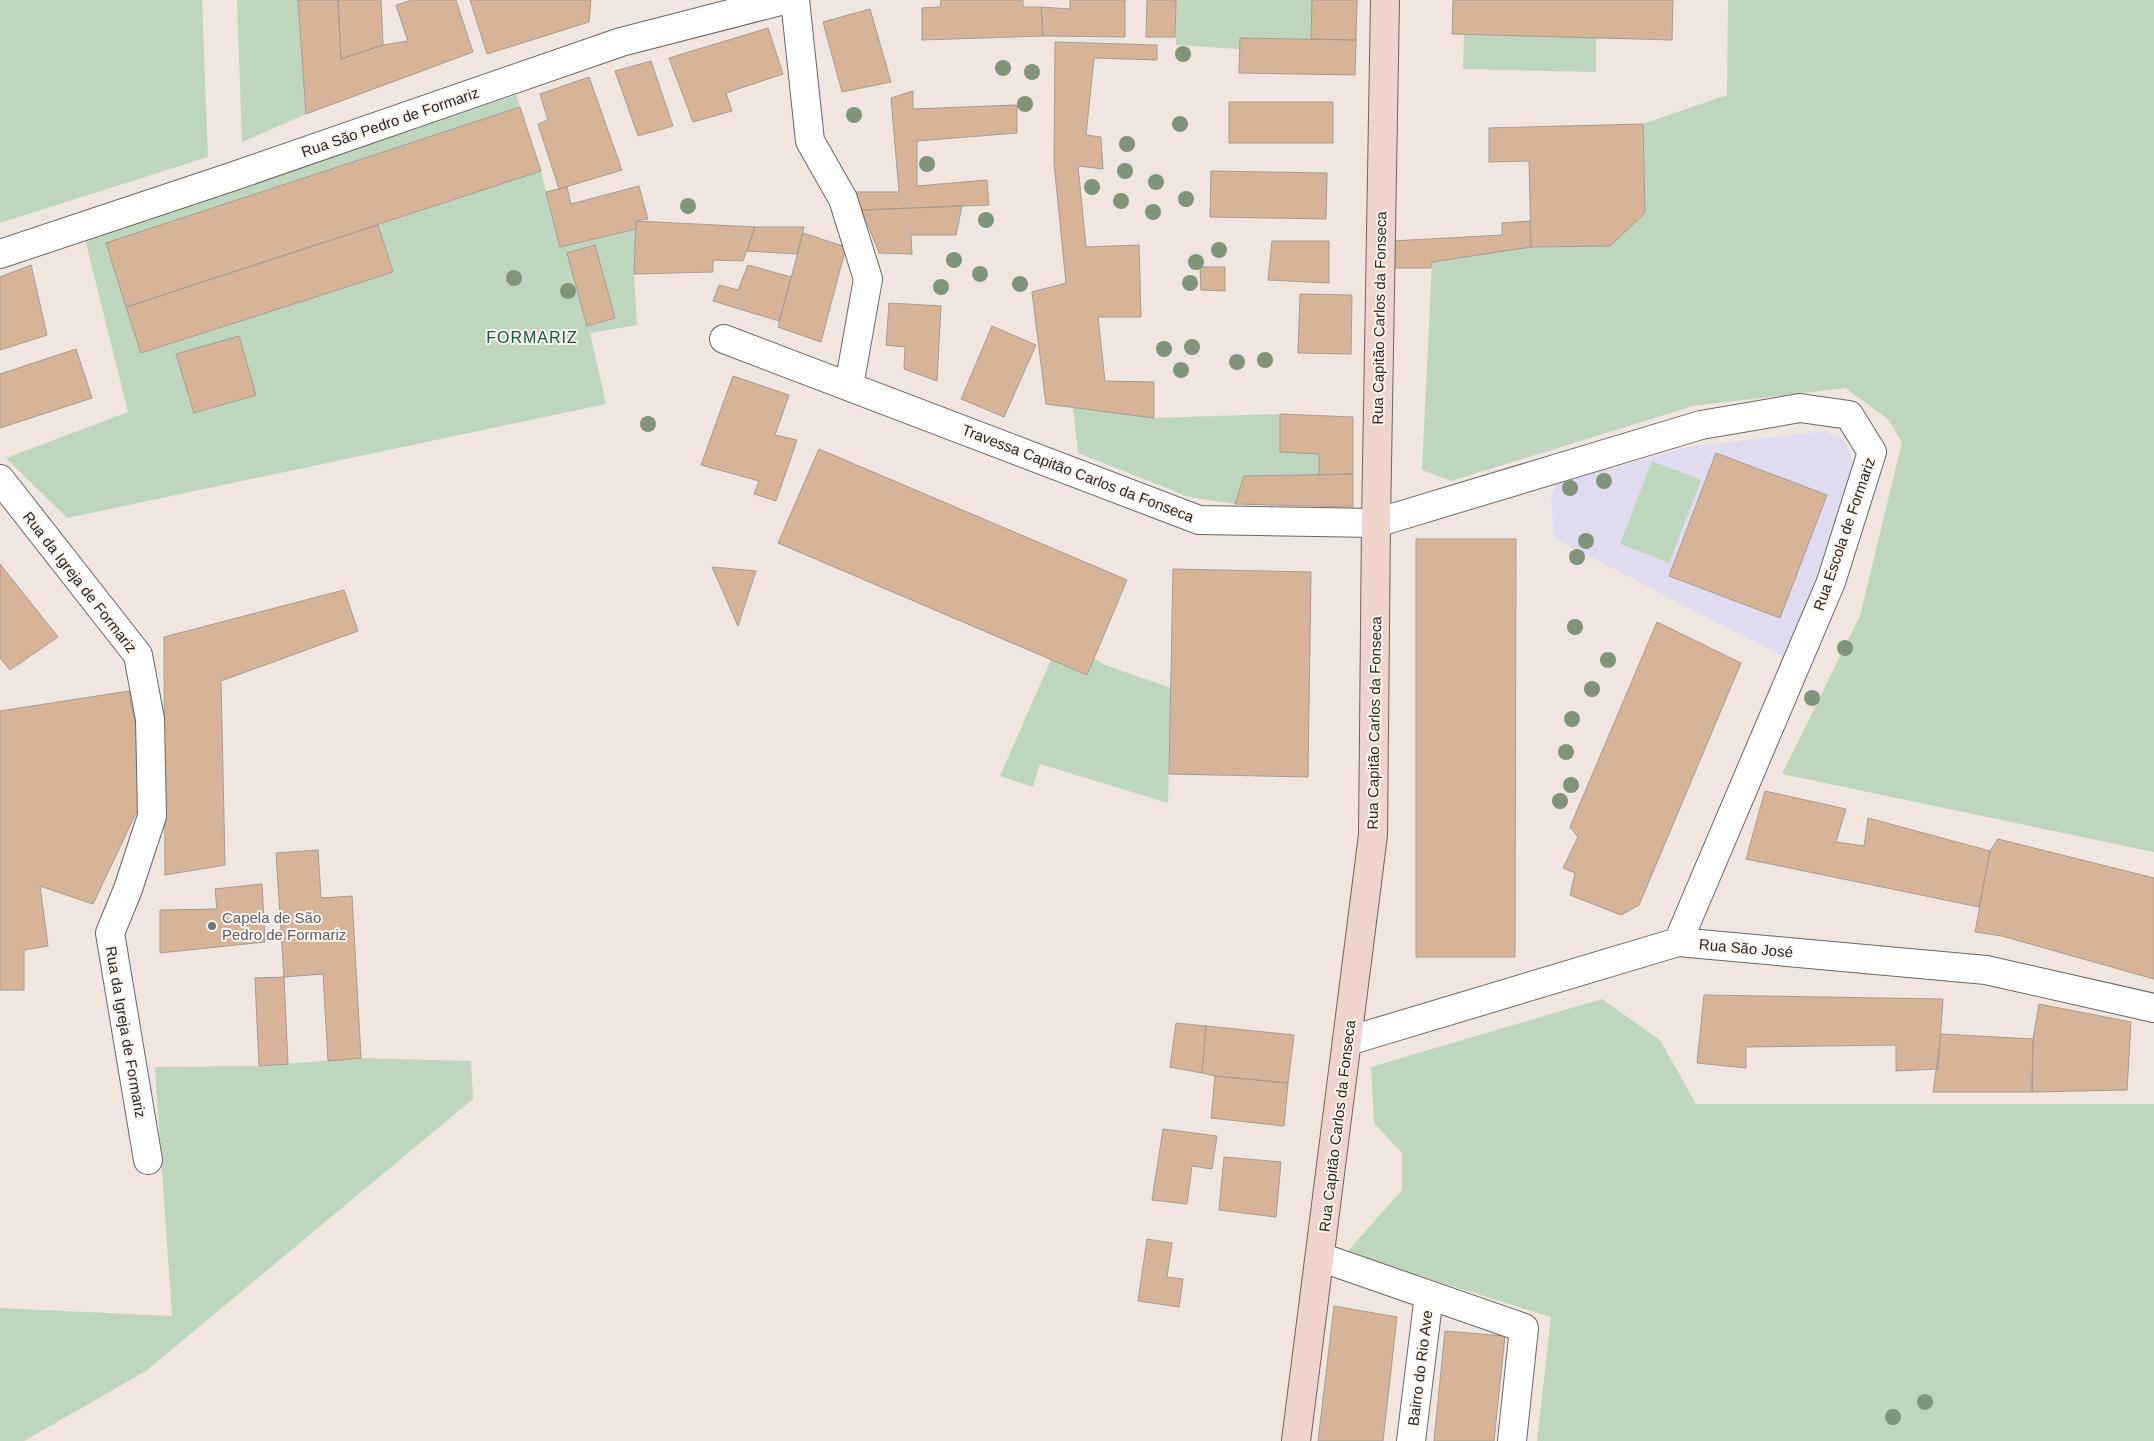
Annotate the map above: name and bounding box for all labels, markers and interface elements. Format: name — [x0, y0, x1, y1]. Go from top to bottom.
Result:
street label: Rua São Pedro de Formariz — [299, 84, 481, 160]
street label: Rua Capitão Carlos da Fonseca — [1369, 210, 1389, 425]
district label: FORMARIZ — [486, 329, 578, 346]
street label: Travessa Capitão Carlos da Fonseca — [960, 421, 1197, 525]
street label: Rua Escola de Formariz — [1810, 455, 1878, 613]
street label: Rua da Igreja de Formariz — [20, 508, 140, 656]
street label: Rua Capitão Carlos da Fonseca — [1364, 615, 1384, 830]
place label: Capela de São Pedro de Formariz — [222, 909, 346, 943]
marker: Capela de São Pedro de Formariz — [206, 920, 218, 932]
street label: Rua São José — [1698, 935, 1794, 961]
street label: Rua da Igreja de Formariz — [103, 945, 149, 1119]
street label: Rua Capitão Carlos da Fonseca — [1316, 1018, 1359, 1233]
street label: Bairro do Rio Ave — [1404, 1309, 1436, 1427]

